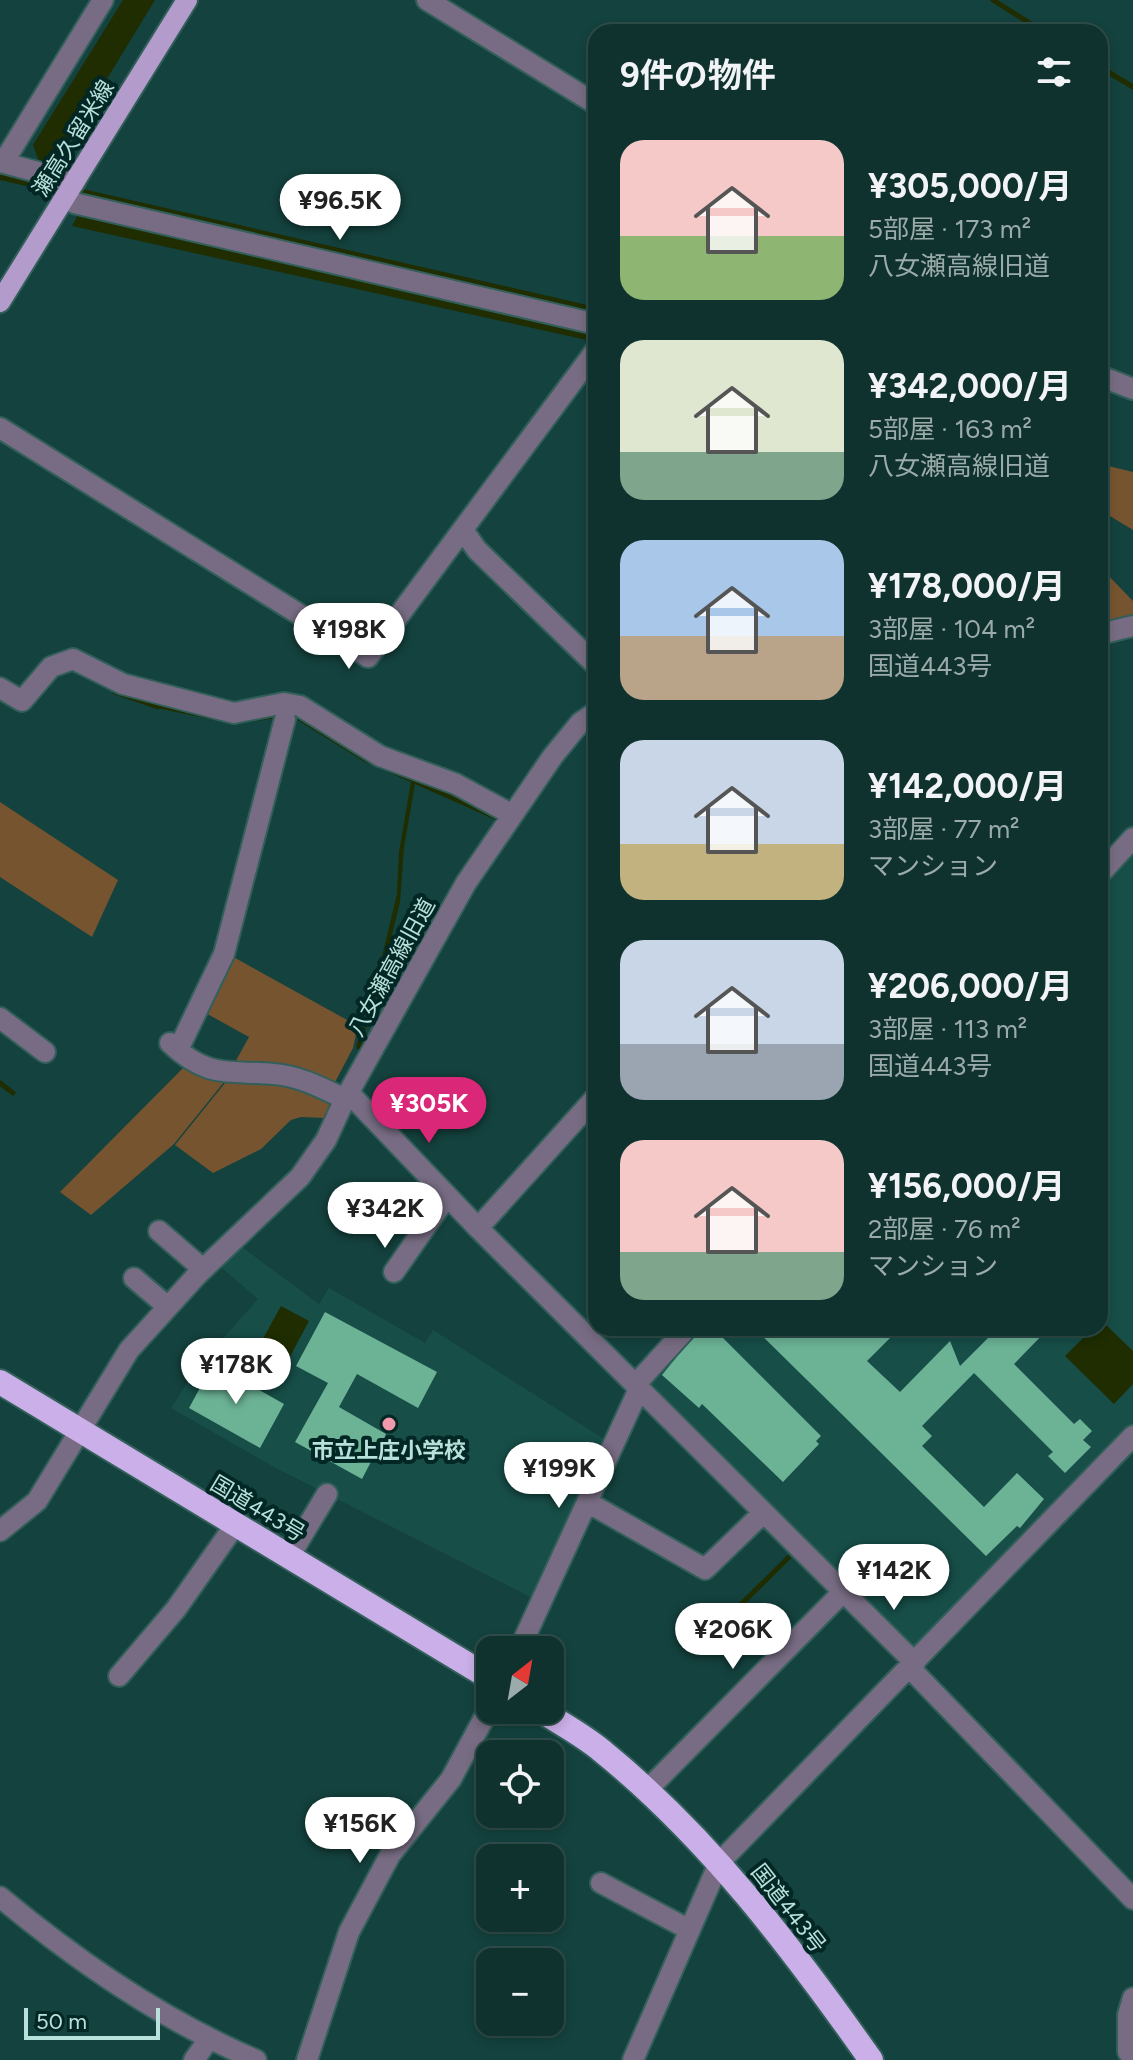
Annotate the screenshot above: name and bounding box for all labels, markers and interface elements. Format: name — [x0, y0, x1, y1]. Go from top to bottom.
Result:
icon: filters — [1032, 50, 1076, 94]
text: 9件の物件 — [620, 55, 776, 96]
street label: 瀬高久留米線 — [27, 75, 120, 201]
text: ¥305,000/月 — [868, 166, 1072, 207]
icon: home — [684, 172, 780, 268]
pin: ¥96.5K — [275, 174, 405, 242]
text: ¥96.5K — [298, 184, 382, 216]
text: 5部屋 · 173 m² — [868, 213, 1031, 245]
text: 八女瀬高線旧道 — [868, 250, 1050, 282]
text: ¥342,000/月 — [868, 366, 1072, 407]
icon: home — [684, 372, 780, 468]
text: 5部屋 · 163 m² — [868, 413, 1032, 445]
text: 八女瀬高線旧道 — [868, 450, 1050, 482]
text: ¥178,000/月 — [868, 566, 1066, 607]
icon: home — [684, 572, 780, 668]
pin: ¥198K — [293, 603, 405, 671]
text: ¥198K — [312, 613, 386, 645]
text: 3部屋 · 104 m² — [868, 613, 1035, 645]
text: 国道443号 — [868, 650, 992, 682]
text: ¥142,000/月 — [868, 766, 1067, 807]
icon: home — [684, 772, 780, 868]
text: 3部屋 · 77 m² — [868, 813, 1019, 845]
text: マンション — [868, 850, 998, 882]
street label: 八女瀬高線旧道 — [342, 893, 441, 1041]
text: ¥206,000/月 — [868, 966, 1073, 1007]
icon: home — [684, 972, 780, 1068]
text: 3部屋 · 113 m² — [868, 1013, 1027, 1045]
text: 国道443号 — [868, 1050, 992, 1082]
pin: ¥305K — [373, 1077, 485, 1145]
text: ¥305K — [389, 1087, 469, 1119]
text: ¥156,000/月 — [868, 1166, 1066, 1207]
icon: home — [684, 1172, 780, 1268]
pin: ¥342K — [329, 1182, 441, 1250]
text: ¥342K — [346, 1192, 424, 1224]
text: 2部屋 · 76 m² — [868, 1213, 1021, 1245]
text: マンション — [868, 1250, 998, 1282]
pin: ¥178K — [180, 1338, 292, 1406]
text: ¥178K — [199, 1348, 273, 1380]
marker: 市立上庄小学校 — [380, 1415, 398, 1433]
place label: 市立上庄小学校 — [312, 1437, 466, 1464]
pin: ¥199K — [503, 1442, 615, 1510]
text: ¥199K — [522, 1452, 596, 1484]
street label: 国道443号 — [206, 1470, 310, 1547]
pin: ¥142K — [838, 1544, 950, 1612]
text: ¥142K — [856, 1554, 932, 1586]
pin: ¥206K — [677, 1603, 789, 1671]
text: ¥206K — [693, 1613, 773, 1645]
north arrow — [476, 1636, 564, 1724]
map controls — [476, 1636, 564, 2036]
button: locate — [476, 1740, 564, 1828]
pin: ¥156K — [304, 1797, 416, 1865]
text: ¥156K — [323, 1807, 397, 1839]
button: + — [476, 1844, 564, 1932]
street label: 国道443号 — [746, 1859, 832, 1958]
button: − — [476, 1948, 564, 2036]
scale bar — [24, 2004, 160, 2040]
text: 50 m — [36, 2008, 87, 2035]

